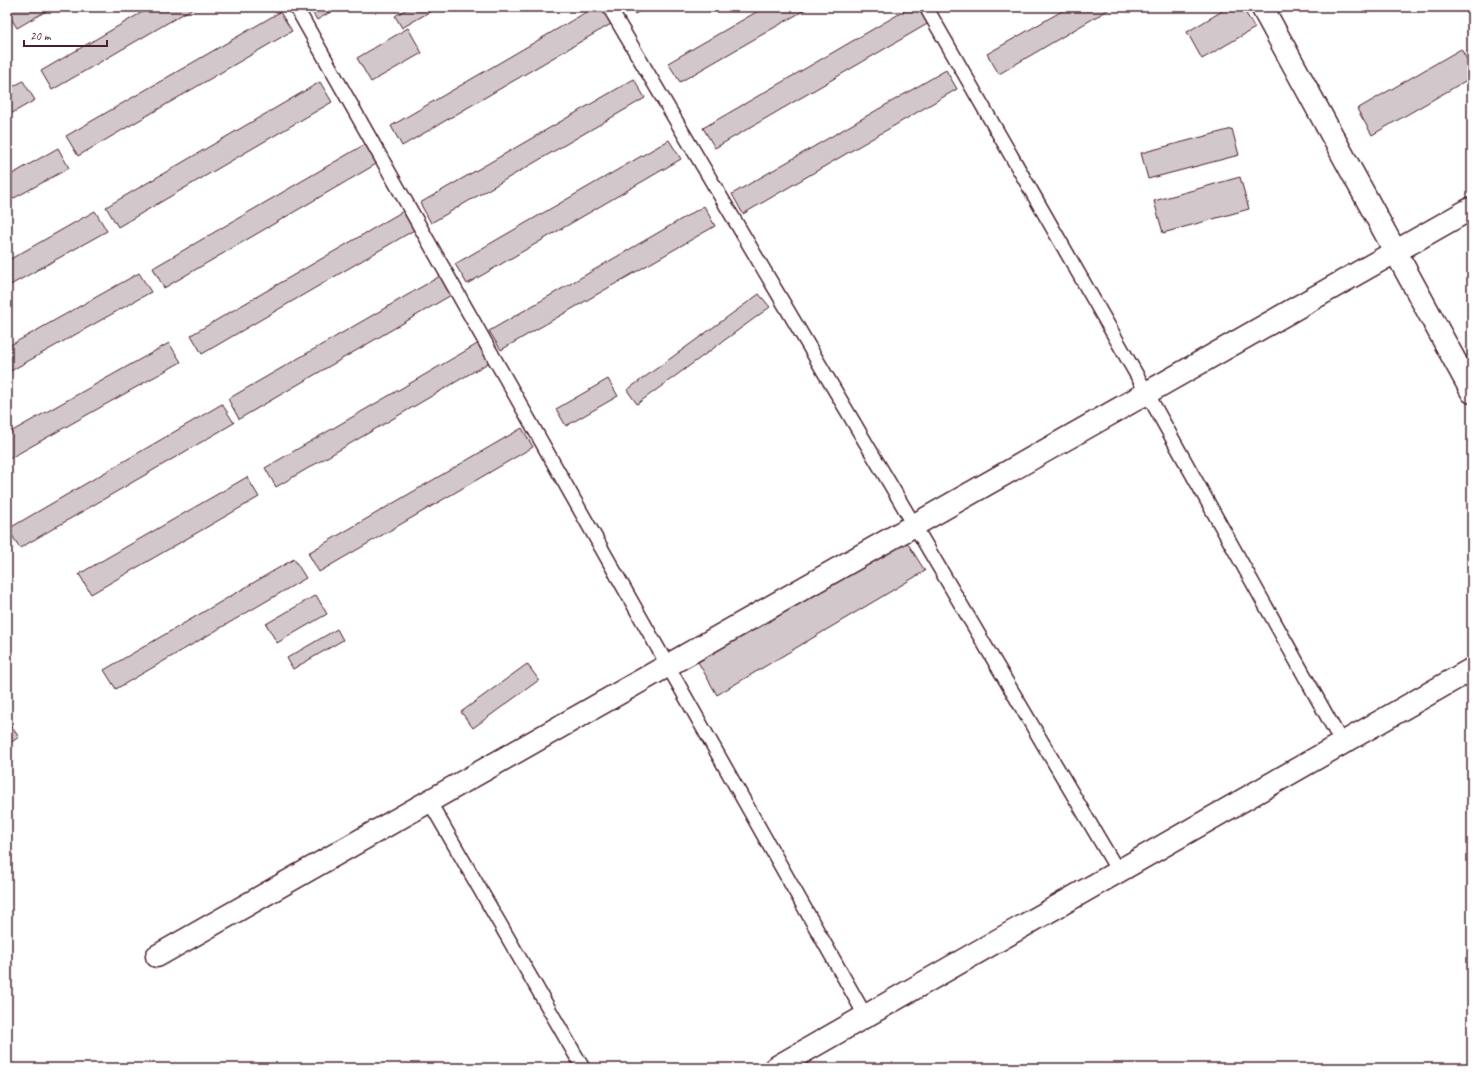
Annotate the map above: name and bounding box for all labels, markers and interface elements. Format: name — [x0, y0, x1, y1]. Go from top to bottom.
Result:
scale bar — [24, 22, 107, 48]
text: 20 m — [30, 28, 52, 44]

